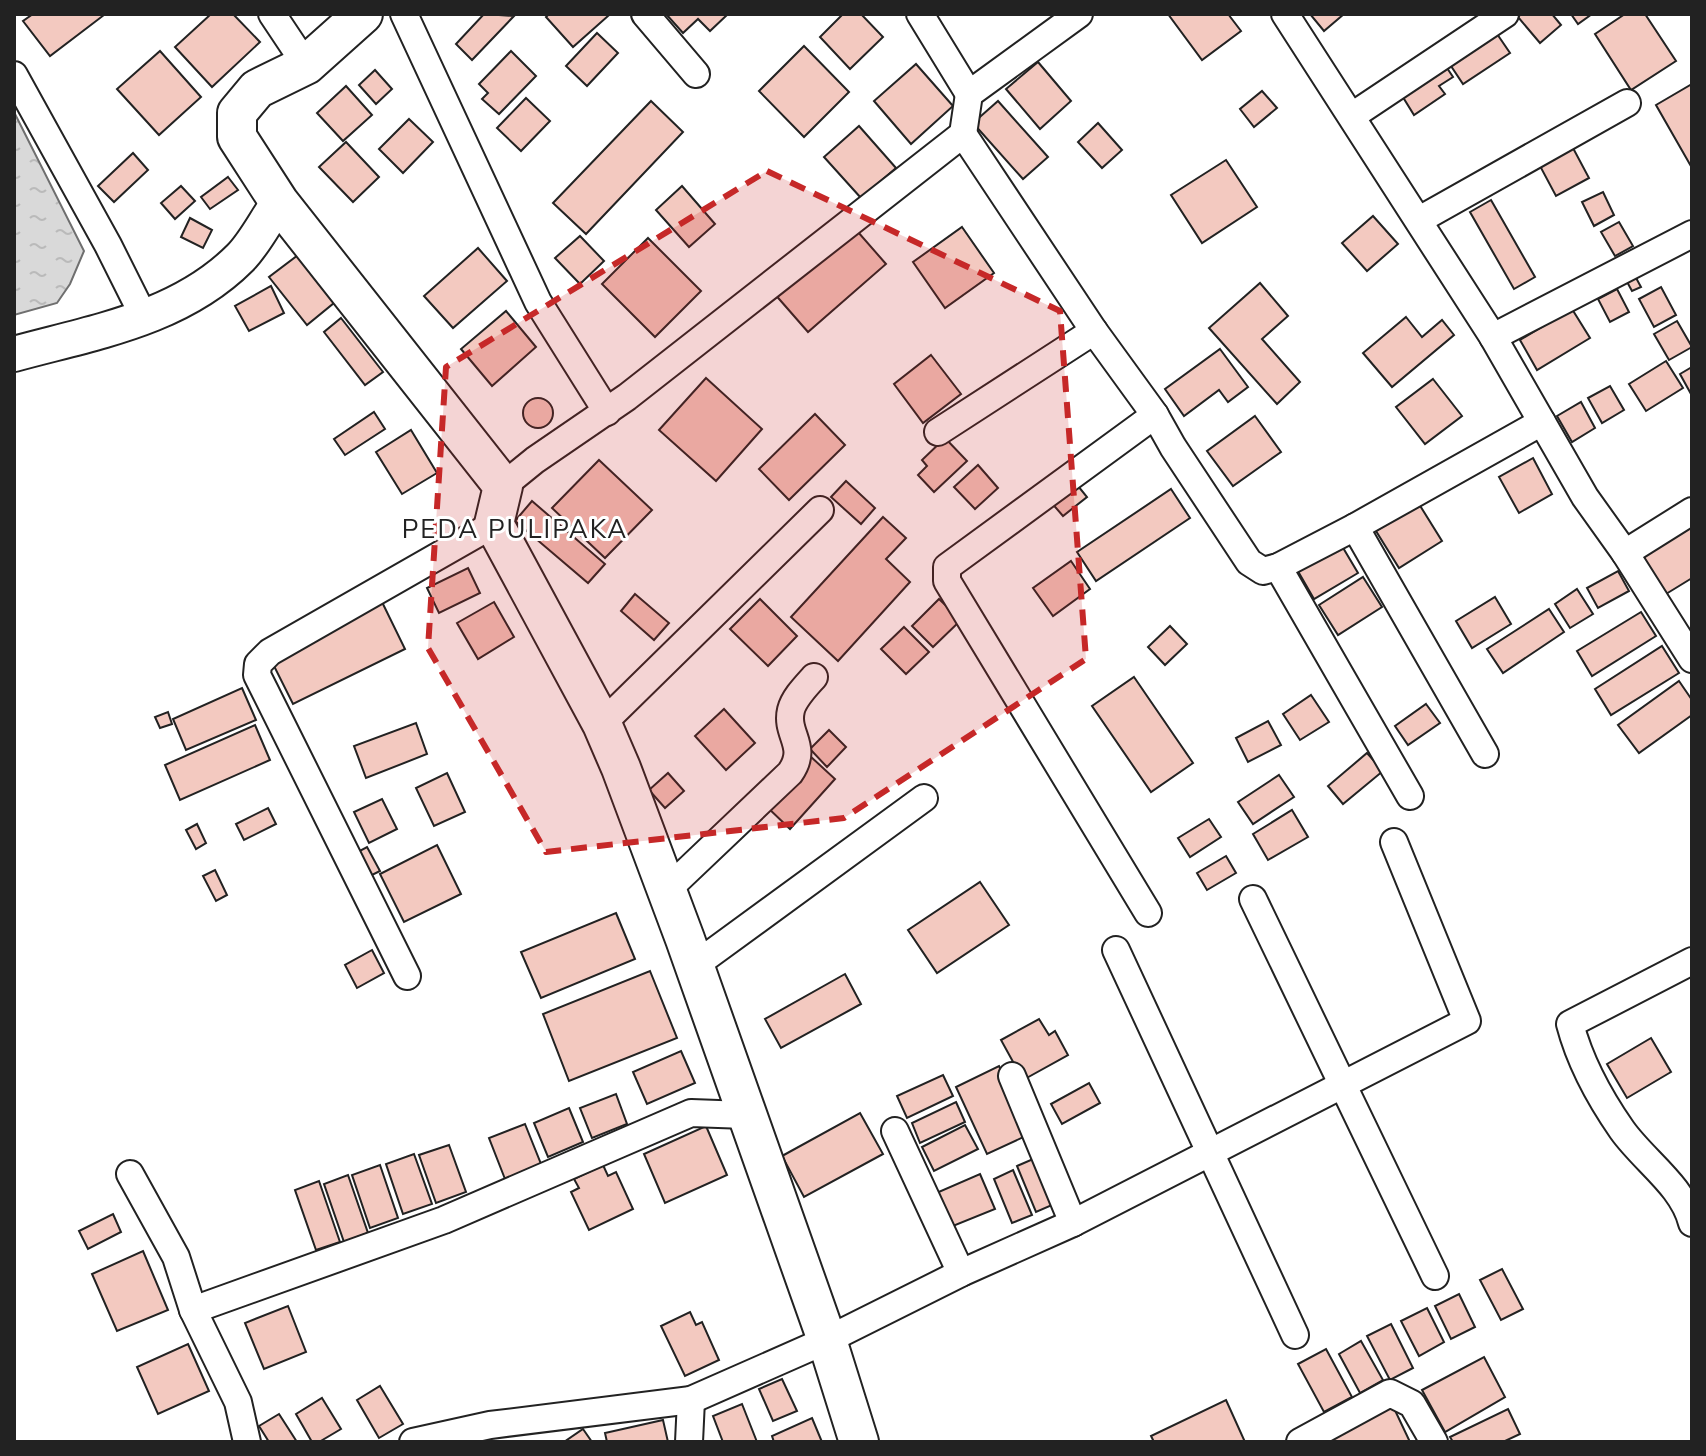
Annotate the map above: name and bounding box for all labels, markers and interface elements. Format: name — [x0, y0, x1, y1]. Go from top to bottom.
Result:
district label: PEDA PULIPAKA — [402, 512, 628, 547]

